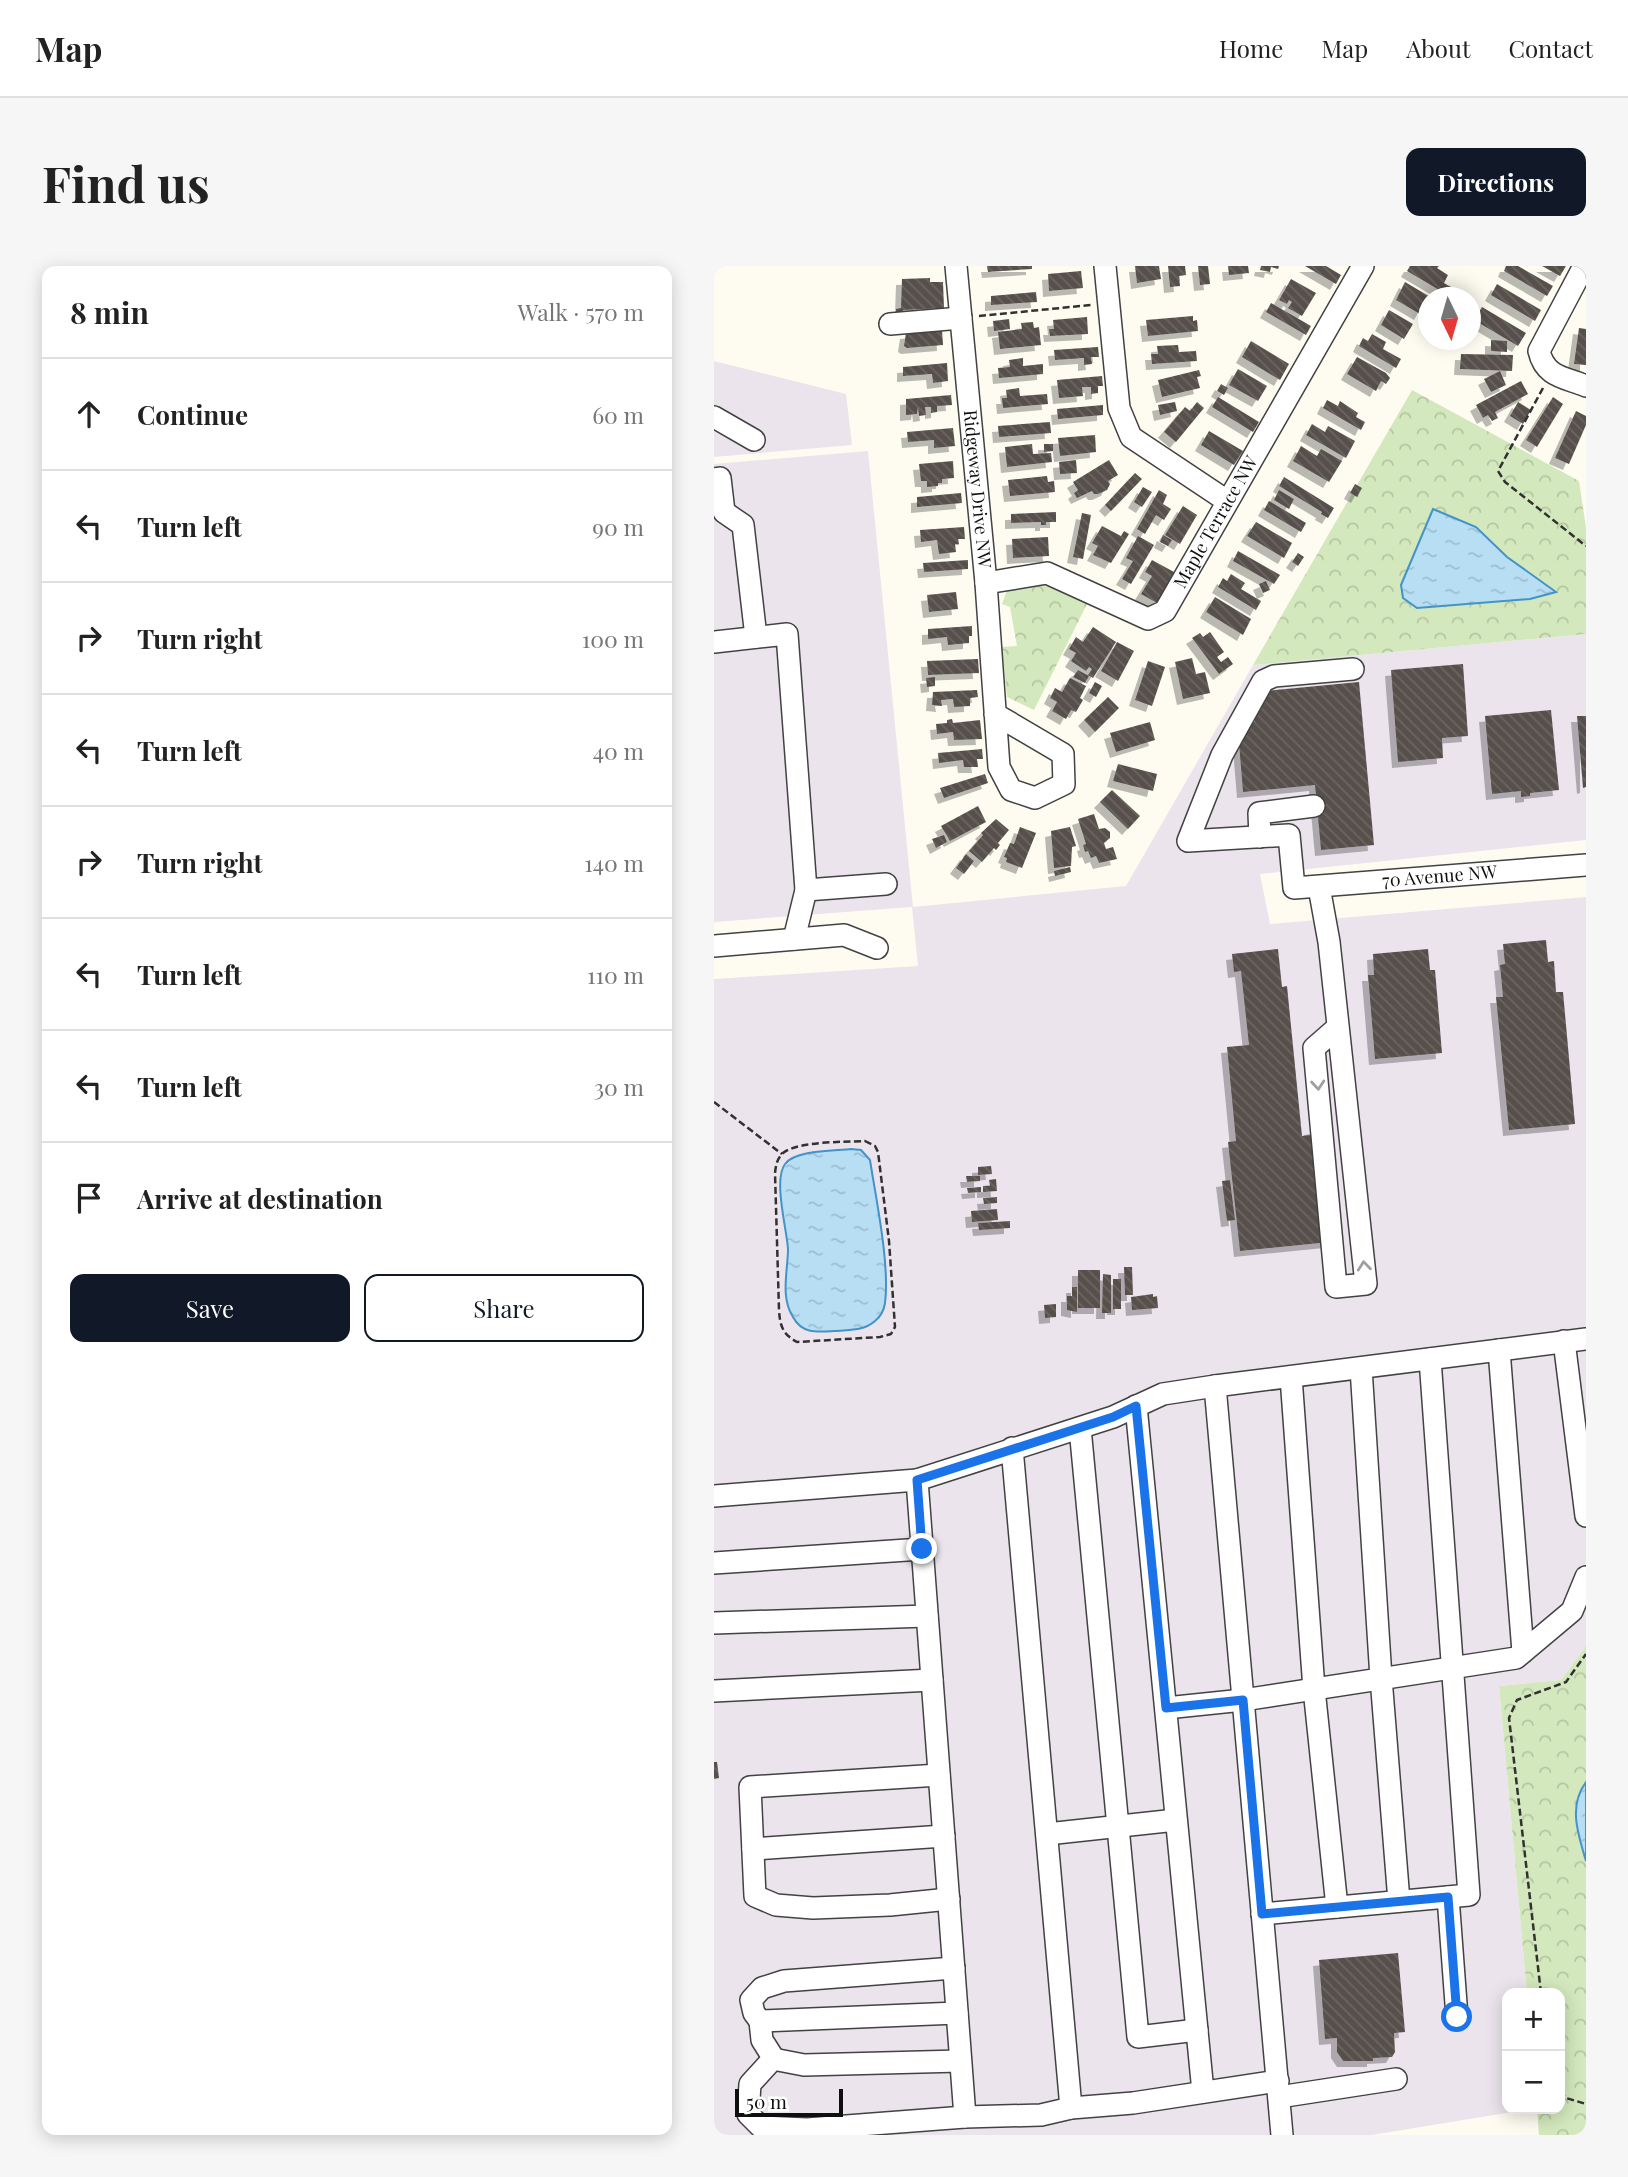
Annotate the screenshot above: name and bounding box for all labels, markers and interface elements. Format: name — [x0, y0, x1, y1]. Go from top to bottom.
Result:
text: Map — [35, 26, 102, 70]
text: Home — [1219, 32, 1283, 64]
text: Map — [1321, 32, 1368, 64]
text: About — [1406, 32, 1470, 64]
text: Contact — [1508, 32, 1593, 64]
button: Directions — [1406, 148, 1586, 216]
text: Find us — [42, 150, 210, 215]
north arrow — [1418, 287, 1481, 350]
text: 8 min — [70, 292, 149, 332]
text: Walk · 570 m — [518, 296, 644, 327]
icon: ahead — [70, 395, 108, 433]
text: Continue — [137, 397, 248, 432]
text: 60 m — [592, 399, 644, 430]
street label: Ridgeway Drive NW — [959, 409, 998, 570]
street label: Maple Terrace NW — [1168, 450, 1263, 592]
icon: left — [70, 507, 108, 545]
text: Turn left — [137, 509, 242, 544]
text: 90 m — [592, 511, 644, 542]
icon: right — [70, 619, 108, 657]
text: Turn right — [137, 621, 263, 656]
text: 100 m — [582, 623, 644, 654]
icon: left — [70, 731, 108, 769]
text: Turn left — [137, 733, 242, 768]
text: 40 m — [593, 735, 644, 766]
icon: right — [70, 843, 108, 881]
text: Turn right — [137, 845, 263, 880]
text: 140 m — [584, 847, 644, 878]
street label: 70 Avenue NW — [1381, 859, 1499, 892]
icon: left — [70, 955, 108, 993]
text: Turn left — [137, 957, 242, 992]
text: 110 m — [587, 959, 644, 990]
icon: left — [70, 1067, 108, 1105]
text: Turn left — [137, 1069, 242, 1104]
text: 30 m — [594, 1071, 644, 1102]
one-way arrow — [1310, 1079, 1325, 1090]
icon: arrive — [70, 1179, 108, 1217]
text: Arrive at destination — [137, 1181, 383, 1216]
one-way arrow — [1357, 1260, 1372, 1271]
button: Save — [70, 1274, 350, 1342]
button: Share — [364, 1274, 644, 1342]
route end — [906, 1533, 937, 1564]
map controls — [1502, 1988, 1565, 2114]
button: + — [1502, 1988, 1565, 2051]
route start — [1441, 2001, 1472, 2032]
button: − — [1502, 2051, 1565, 2114]
scale bar — [735, 2086, 844, 2118]
text: 50 m — [746, 2088, 787, 2114]

